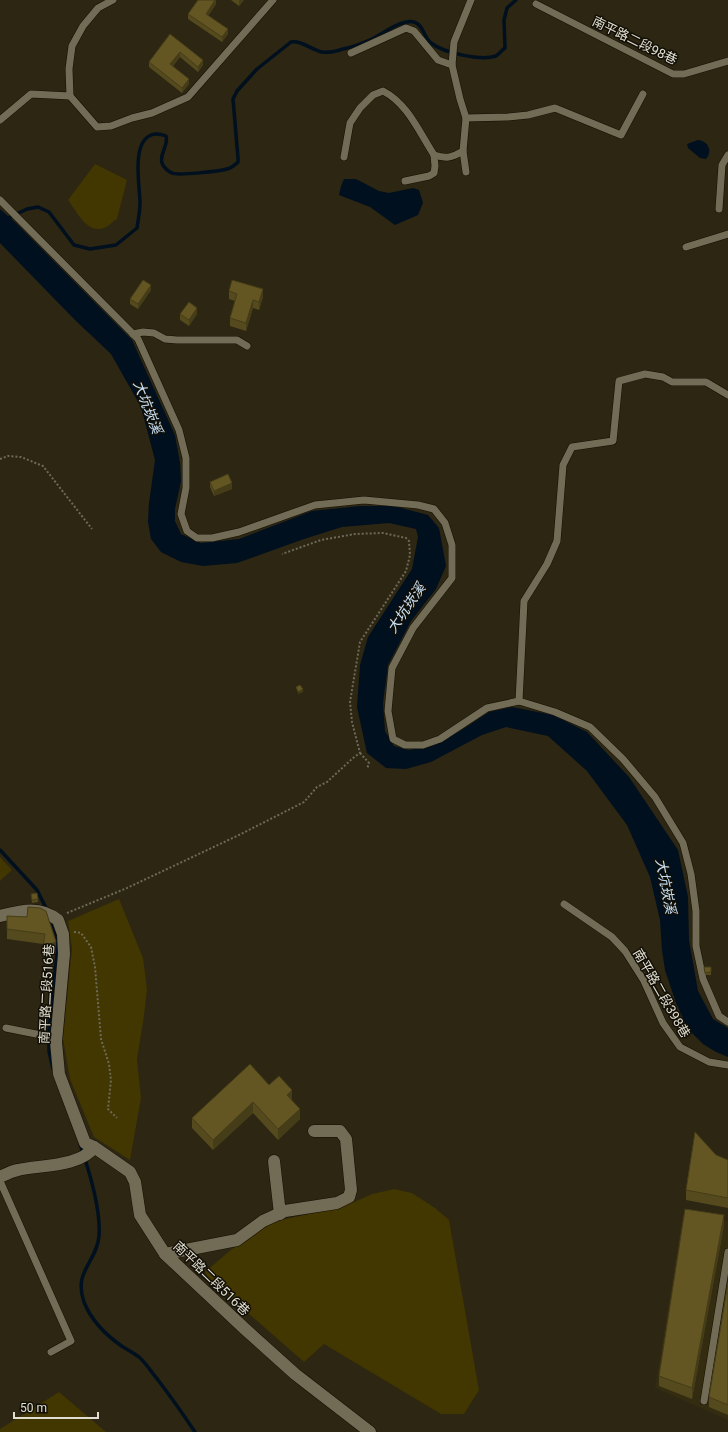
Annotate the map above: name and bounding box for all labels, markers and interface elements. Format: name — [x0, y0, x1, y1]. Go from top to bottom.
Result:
street label: 南平路二段98巷 — [590, 13, 680, 67]
water label: 大坑崁溪 — [130, 378, 166, 438]
water label: 大坑崁溪 — [384, 579, 429, 636]
water label: 大坑崁溪 — [653, 857, 680, 917]
street label: 南平路二段516巷 — [36, 944, 57, 1044]
street label: 南平路二段398巷 — [630, 946, 693, 1040]
street label: 南平路二段516巷 — [171, 1238, 253, 1318]
scale bar — [14, 1394, 98, 1420]
text: 50 m — [20, 1401, 47, 1415]

